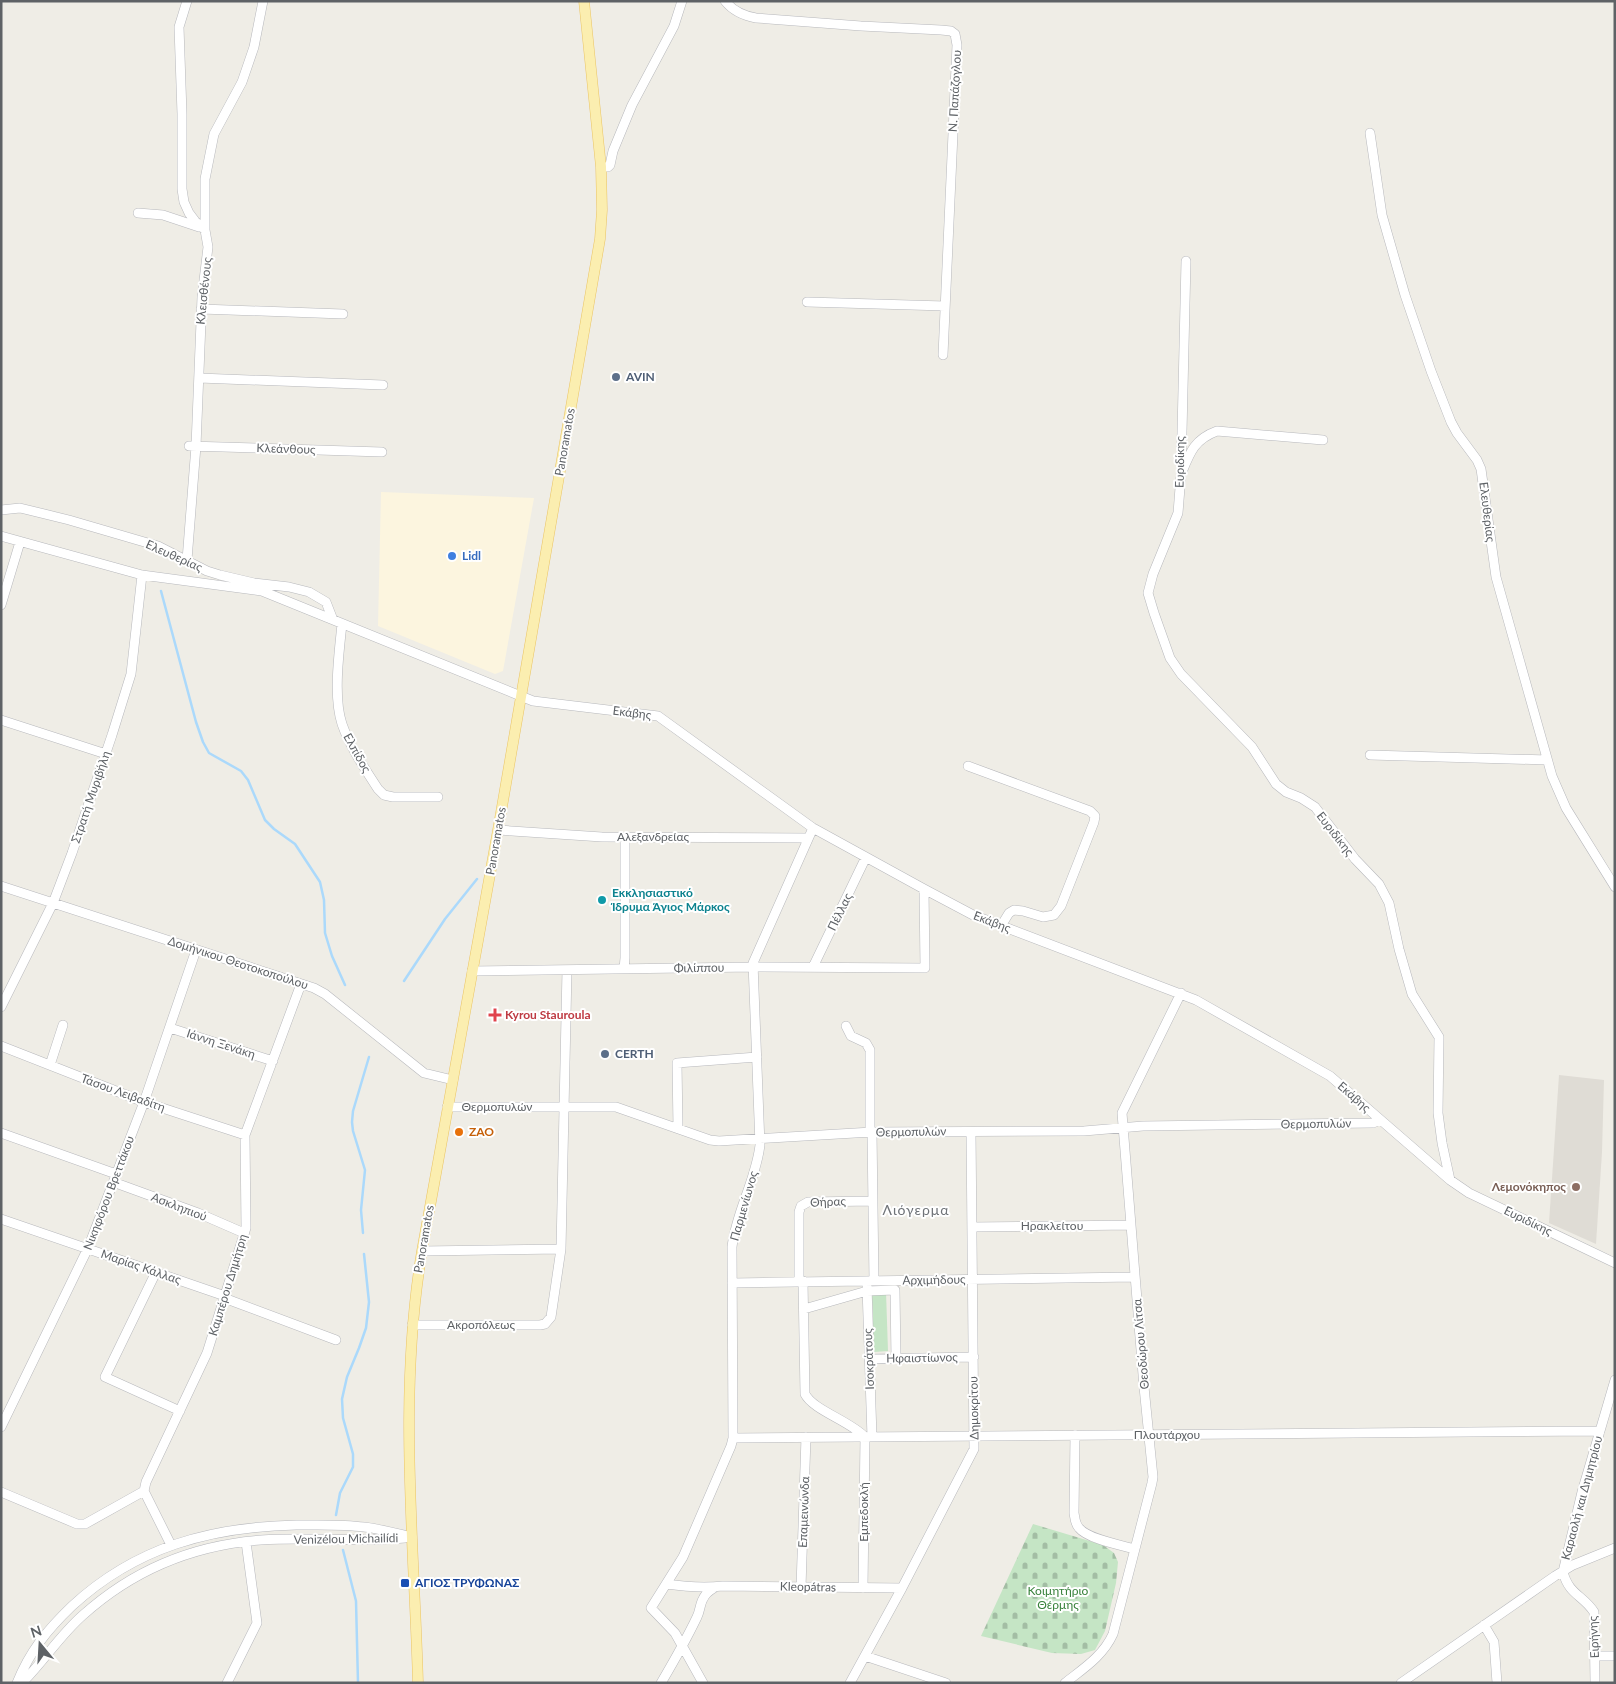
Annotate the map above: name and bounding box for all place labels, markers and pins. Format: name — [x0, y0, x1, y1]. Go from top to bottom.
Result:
place label: AVIN — [625, 369, 655, 384]
marker: AVIN — [610, 371, 622, 383]
place label: Lidl — [462, 548, 481, 563]
marker: Lidl — [446, 550, 458, 562]
place label: Εκκλησιαστικό Ίδρυμα Άγιος Μάρκος — [610, 885, 730, 914]
marker: Εκκλησιαστικό Ίδρυμα Άγιος Μάρκος — [596, 894, 608, 906]
place label: Kyrou Stauroula — [505, 1007, 590, 1022]
marker: Kyrou Stauroula — [489, 1009, 501, 1021]
place label: CERTH — [615, 1046, 654, 1061]
marker: CERTH — [599, 1048, 611, 1060]
place label: ZAO — [469, 1124, 494, 1139]
marker: ZAO — [453, 1126, 465, 1138]
place label: Λεμονόκηπος — [1491, 1179, 1566, 1194]
marker: Λεμονόκηπος — [1570, 1181, 1582, 1193]
place label: ΑΓΙΟΣ ΤΡΥΦΩΝΑΣ — [414, 1575, 519, 1590]
marker: ΑΓΙΟΣ ΤΡΥΦΩΝΑΣ — [399, 1577, 411, 1589]

